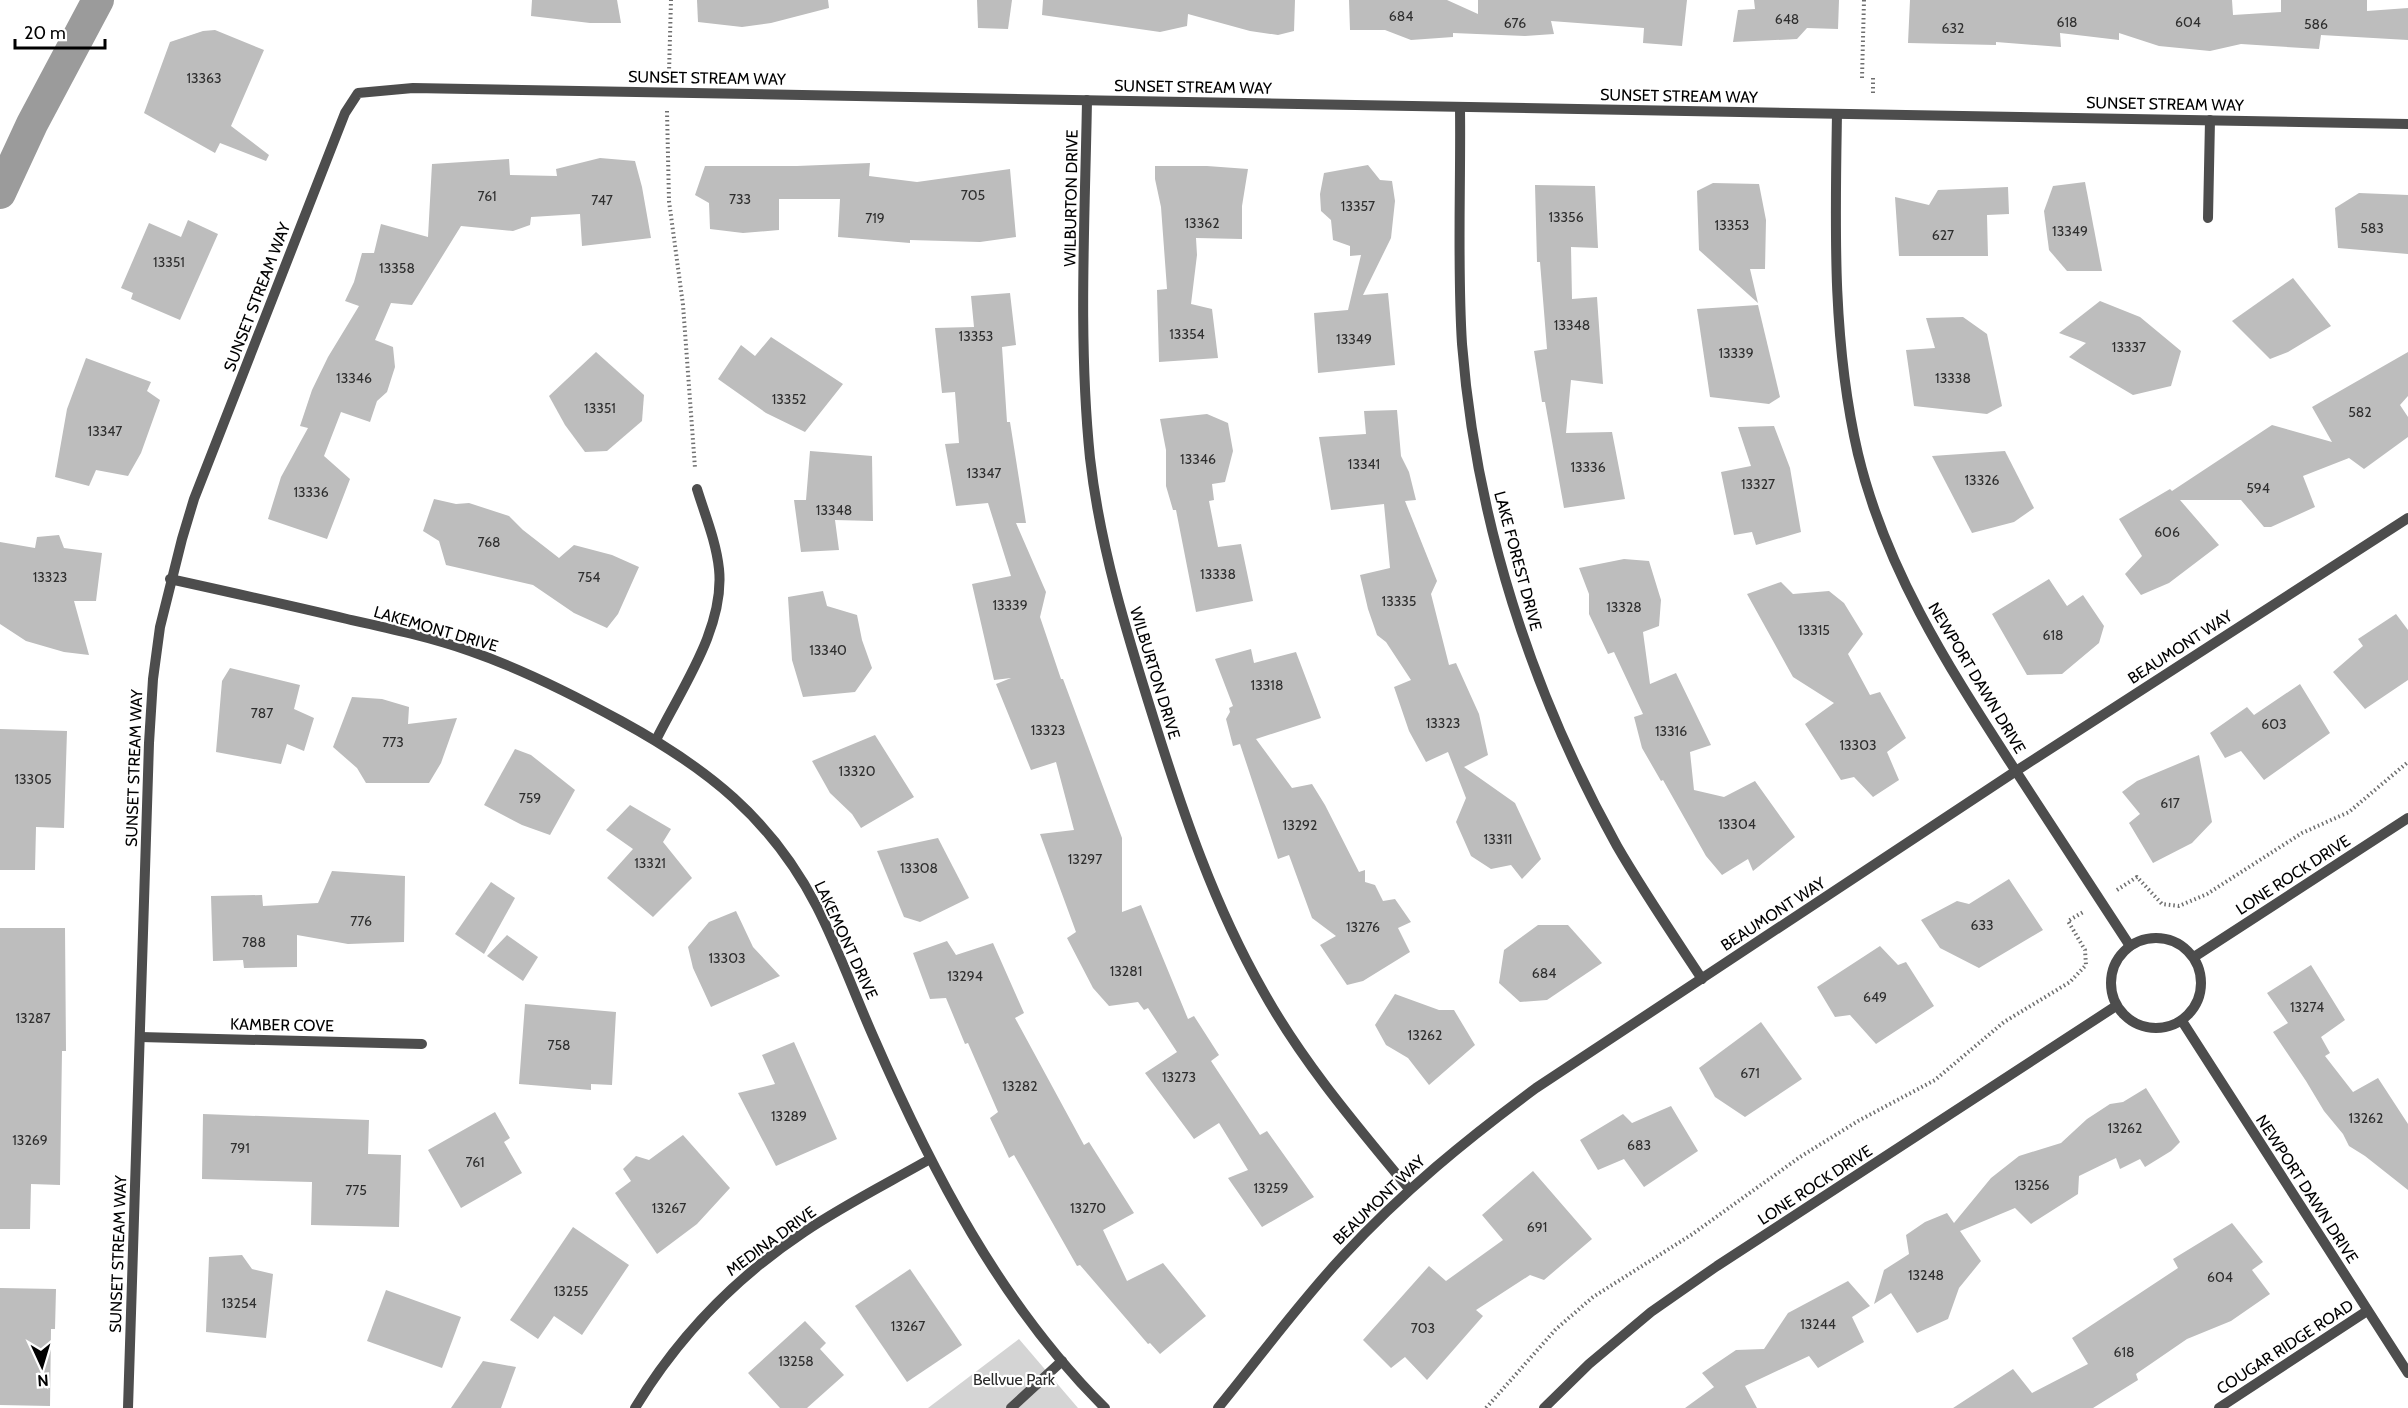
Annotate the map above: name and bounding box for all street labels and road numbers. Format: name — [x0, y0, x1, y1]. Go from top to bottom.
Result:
street label: SUNSET STREAM WAY — [628, 67, 787, 89]
street label: SUNSET STREAM WAY — [1114, 76, 1273, 98]
street label: SUNSET STREAM WAY — [1600, 85, 1759, 107]
street label: SUNSET STREAM WAY — [2086, 93, 2245, 115]
street label: WILBURTON DRIVE — [1060, 129, 1082, 267]
street label: SUNSET STREAM WAY — [220, 219, 294, 374]
street label: LAKE FOREST DRIVE — [1490, 489, 1546, 633]
street label: NEWPORT DAWN DRIVE — [1924, 599, 2030, 757]
street label: LAKEMONT DRIVE — [372, 602, 500, 656]
street label: WILBURTON DRIVE — [1126, 605, 1184, 741]
street label: BEAUMONT WAY — [2124, 606, 2236, 688]
street label: SUNSET STREAM WAY — [122, 688, 146, 847]
street label: LONE ROCK DRIVE — [2232, 831, 2354, 919]
street label: BEAUMONT WAY — [1717, 873, 1829, 955]
street label: LAKEMONT DRIVE — [810, 878, 882, 1002]
street label: KAMBER COVE — [230, 1015, 334, 1035]
street label: NEWPORT DAWN DRIVE — [2252, 1111, 2362, 1267]
street label: LONE ROCK DRIVE — [1754, 1141, 1876, 1229]
street label: BEAUMONT WAY — [1329, 1151, 1430, 1249]
street label: SUNSET STREAM WAY — [106, 1174, 130, 1333]
street label: MEDINA DRIVE — [722, 1202, 820, 1280]
street label: COUGAR RIDGE ROAD — [2213, 1296, 2357, 1398]

